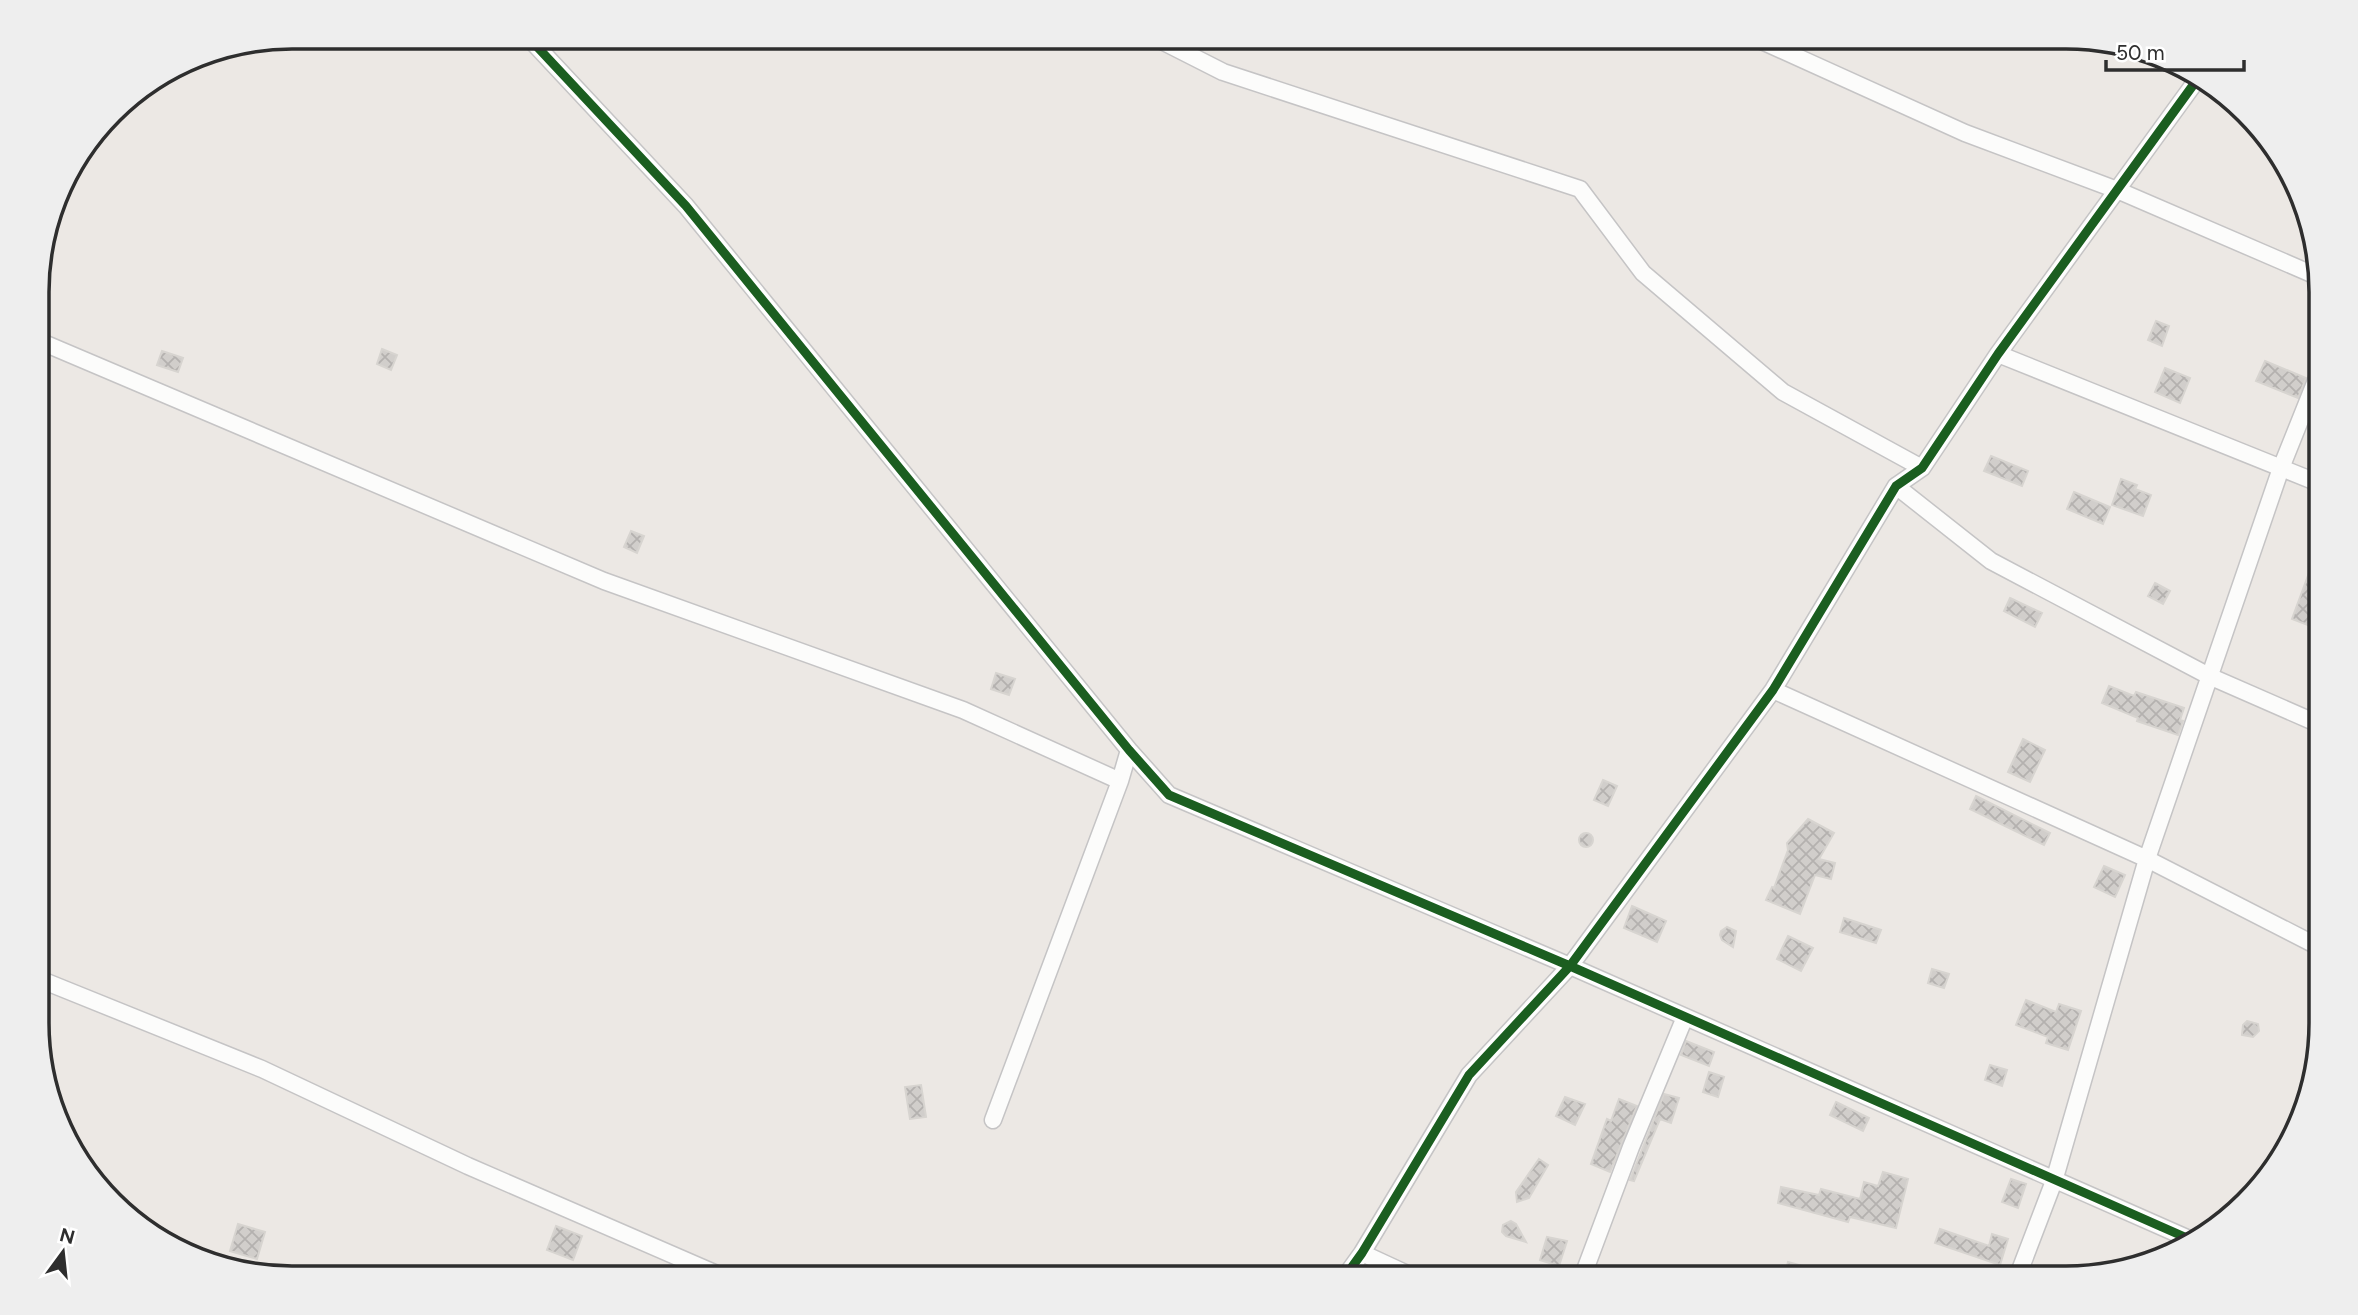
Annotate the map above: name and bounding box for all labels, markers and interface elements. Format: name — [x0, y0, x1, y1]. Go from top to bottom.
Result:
scale bar — [2106, 28, 2244, 72]
text: 50 m — [2116, 40, 2165, 65]
north arrow — [28, 1217, 98, 1287]
text: N — [57, 1223, 77, 1249]

